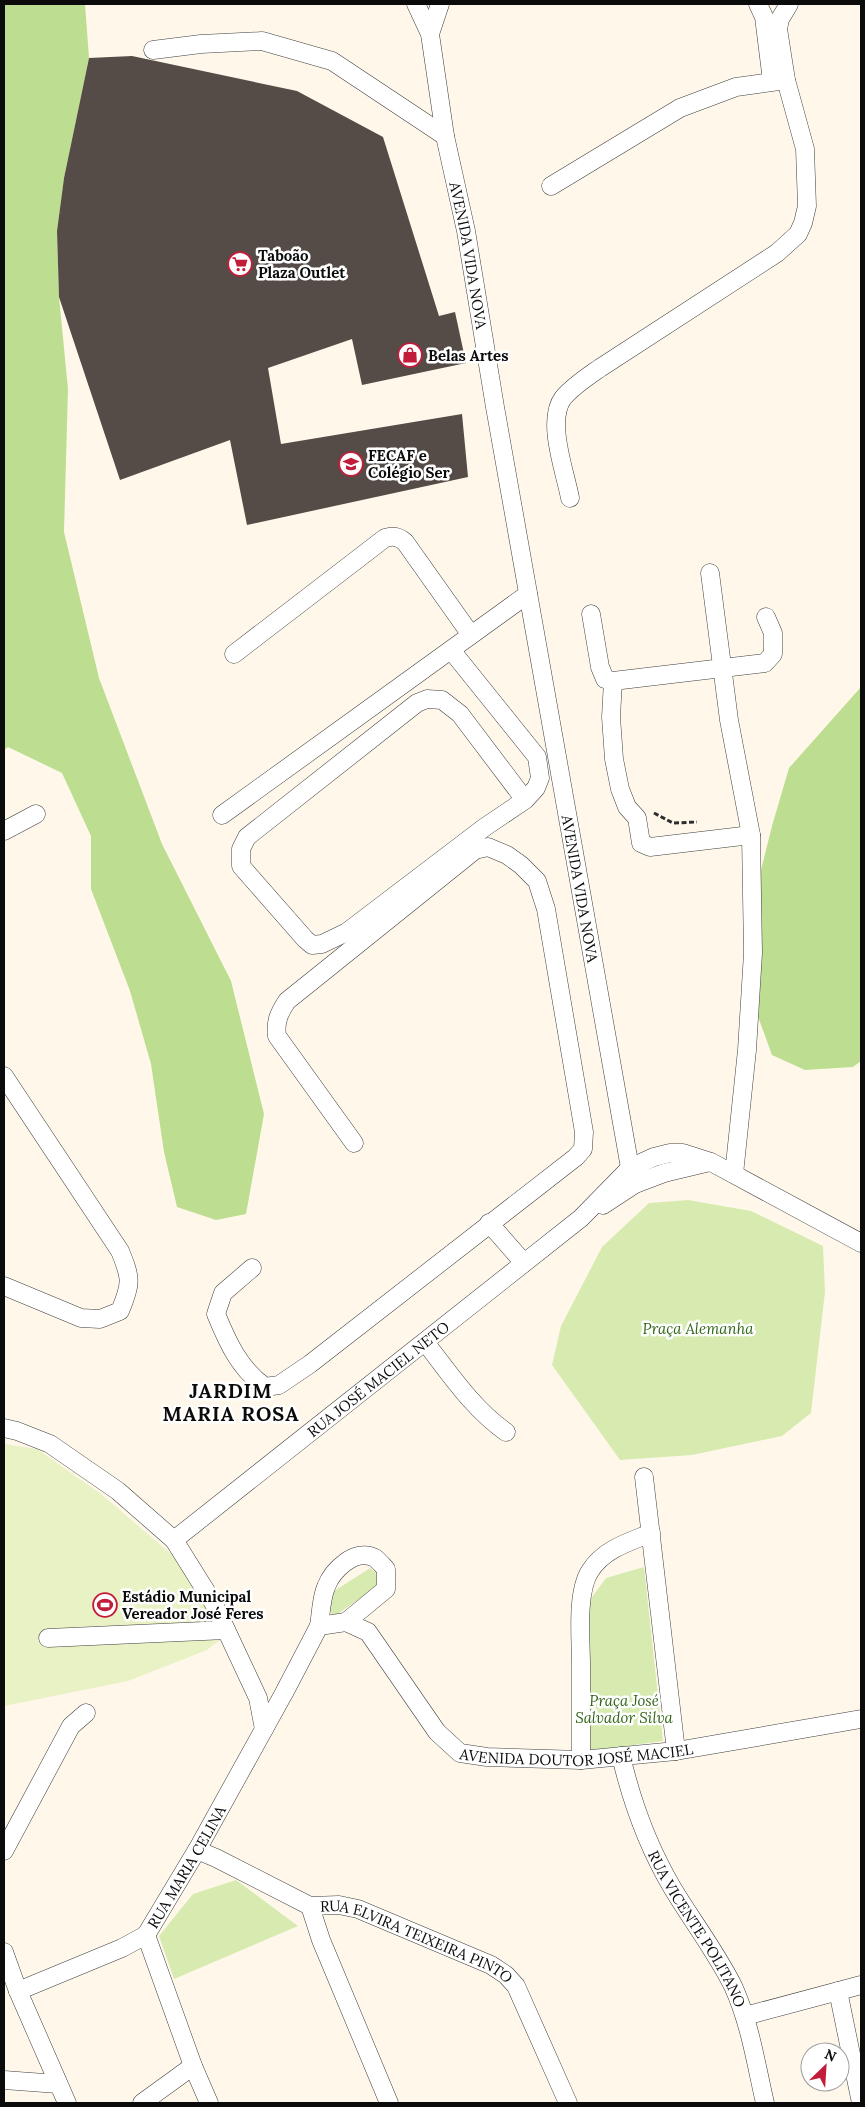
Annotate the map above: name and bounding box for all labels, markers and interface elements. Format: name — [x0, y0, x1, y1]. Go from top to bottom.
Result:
street label: AVENIDA VIDA NOVA — [446, 179, 492, 331]
place label: Taboão Plaza Outlet — [258, 246, 346, 282]
supermarket icon: Taboão Plaza Outlet — [227, 251, 253, 277]
shop icon: Belas Artes — [397, 342, 423, 368]
place label: Belas Artes — [428, 346, 508, 365]
place label: FECAF e Colégio Ser — [368, 446, 451, 482]
school or university icon: FECAF e Colégio Ser — [338, 451, 364, 477]
street label: AVENIDA VIDA NOVA — [558, 812, 603, 964]
street label: RUA JOSÉ MACIEL NETO — [303, 1317, 453, 1441]
park label: Praça Alemanha — [642, 1319, 754, 1338]
district label: JARDIM MARIA ROSA — [162, 1378, 300, 1426]
place label: Estádio Municipal Vereador José Feres — [122, 1587, 264, 1623]
sports icon: Estádio Municipal Vereador José Feres — [92, 1592, 118, 1618]
park label: Praça José Salvador Silva — [575, 1691, 674, 1727]
street label: AVENIDA DOUTOR JOSÉ MACIEL — [458, 1739, 695, 1770]
street label: RUA MARIA CELINA — [143, 1802, 230, 1932]
street label: RUA VICENTE POLITANO — [644, 1847, 750, 2010]
street label: RUA ELVIRA TEIXEIRA PINTO — [320, 1895, 518, 1986]
north arrow — [800, 2042, 850, 2092]
text: N — [822, 2045, 839, 2066]

